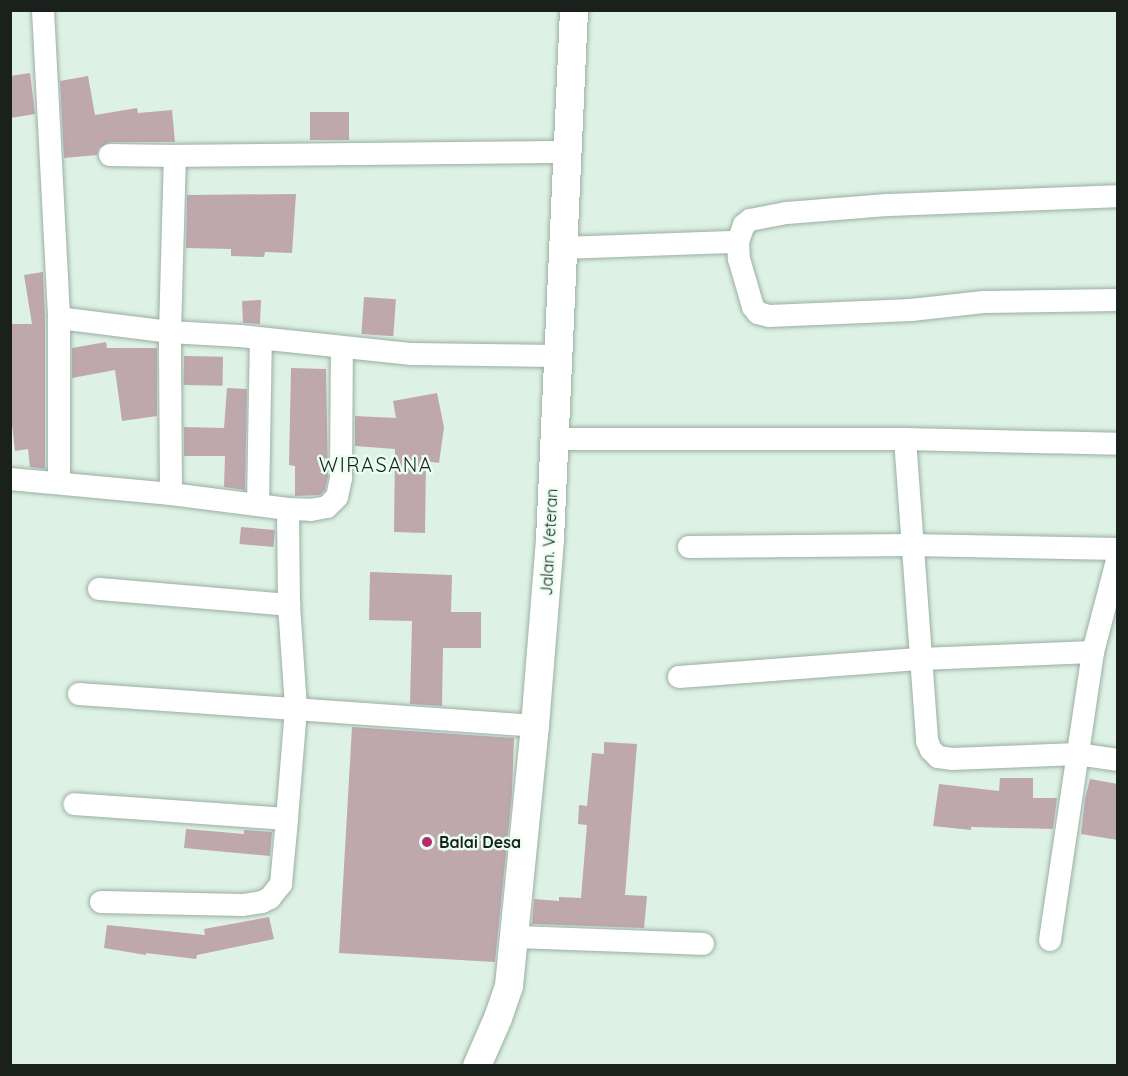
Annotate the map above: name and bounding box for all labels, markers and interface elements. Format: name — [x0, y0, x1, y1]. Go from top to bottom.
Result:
district label: WIRASANA — [319, 452, 433, 476]
street label: Jalan. Veteran — [537, 488, 561, 596]
place label: Balai Desa — [439, 832, 521, 852]
marker: Balai Desa — [420, 835, 434, 849]

